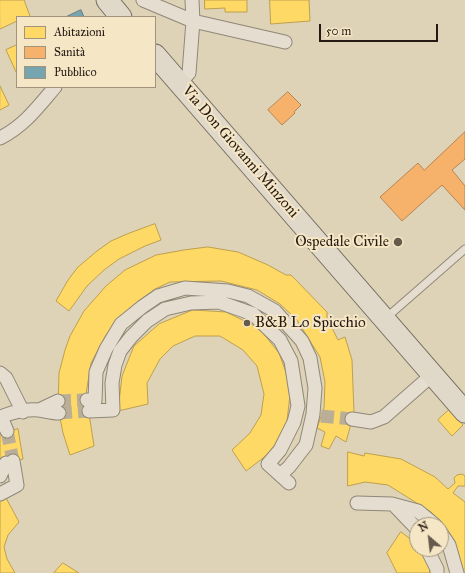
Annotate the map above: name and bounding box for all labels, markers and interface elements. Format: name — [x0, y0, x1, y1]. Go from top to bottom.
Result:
legend — [16, 16, 156, 88]
scale bar — [321, 16, 440, 42]
text: 50 m — [326, 24, 351, 38]
text: Abitazioni — [54, 25, 105, 39]
text: Sanità — [54, 45, 85, 59]
text: Pubblico — [54, 65, 97, 79]
street label: Via Don Giovanni Minzoni — [178, 82, 302, 222]
place label: Ospedale Civile — [295, 233, 389, 251]
marker: Ospedale Civile — [392, 236, 404, 248]
place label: B&B Lo Spicchio — [255, 314, 366, 332]
marker: B&B Lo Spicchio — [242, 318, 252, 328]
north arrow — [409, 517, 449, 557]
text: N — [416, 519, 431, 535]

